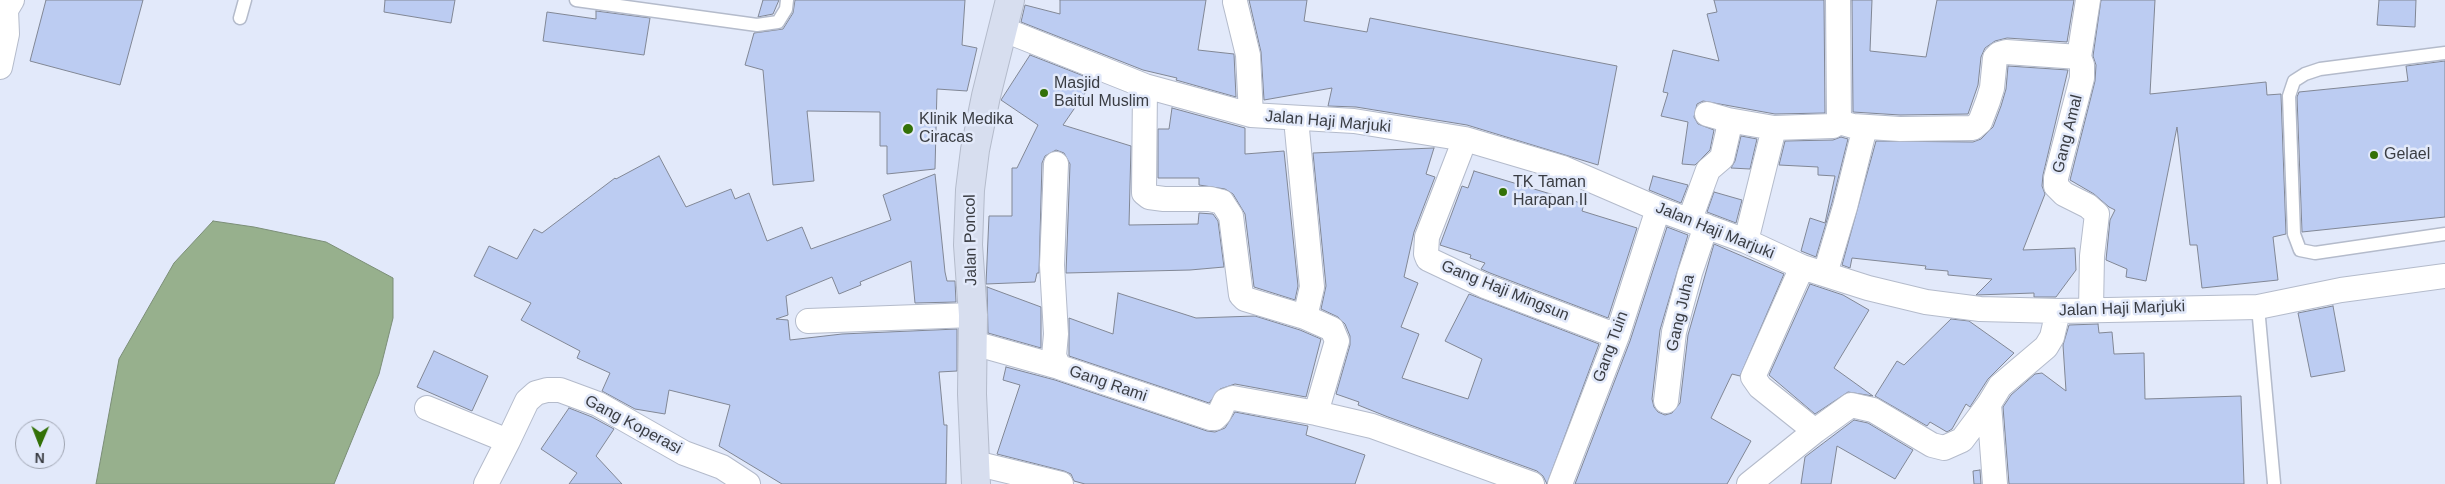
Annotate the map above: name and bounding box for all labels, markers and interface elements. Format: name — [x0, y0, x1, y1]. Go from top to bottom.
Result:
place label: Masjid Baitul Muslim — [1054, 74, 1149, 112]
marker: Masjid Baitul Muslim — [1038, 87, 1050, 99]
street label: Gang Amal — [2049, 93, 2087, 175]
street label: Jalan Haji Marjuki — [1264, 107, 1392, 137]
place label: Klinik Medika Ciracas — [919, 110, 1013, 148]
marker: Klinik Medika Ciracas — [901, 122, 915, 136]
place label: Gelael — [2384, 145, 2430, 165]
marker: Gelael — [2368, 149, 2380, 161]
place label: TK Taman Harapan II — [1513, 173, 1588, 211]
marker: TK Taman Harapan II — [1497, 186, 1509, 198]
street label: Jalan Poncol — [961, 194, 981, 286]
street label: Jalan Haji Marjuki — [1653, 198, 1777, 264]
street label: Gang Haji Mingsun — [1438, 257, 1572, 325]
street label: Gang Juha — [1663, 273, 1699, 353]
street label: Jalan Haji Marjuki — [2059, 297, 2185, 321]
street label: Gang Tuin — [1589, 309, 1633, 385]
street label: Gang Rami — [1067, 362, 1149, 406]
street label: Gang Koperasi — [581, 391, 685, 459]
north arrow — [15, 419, 65, 469]
text: N — [35, 450, 45, 466]

